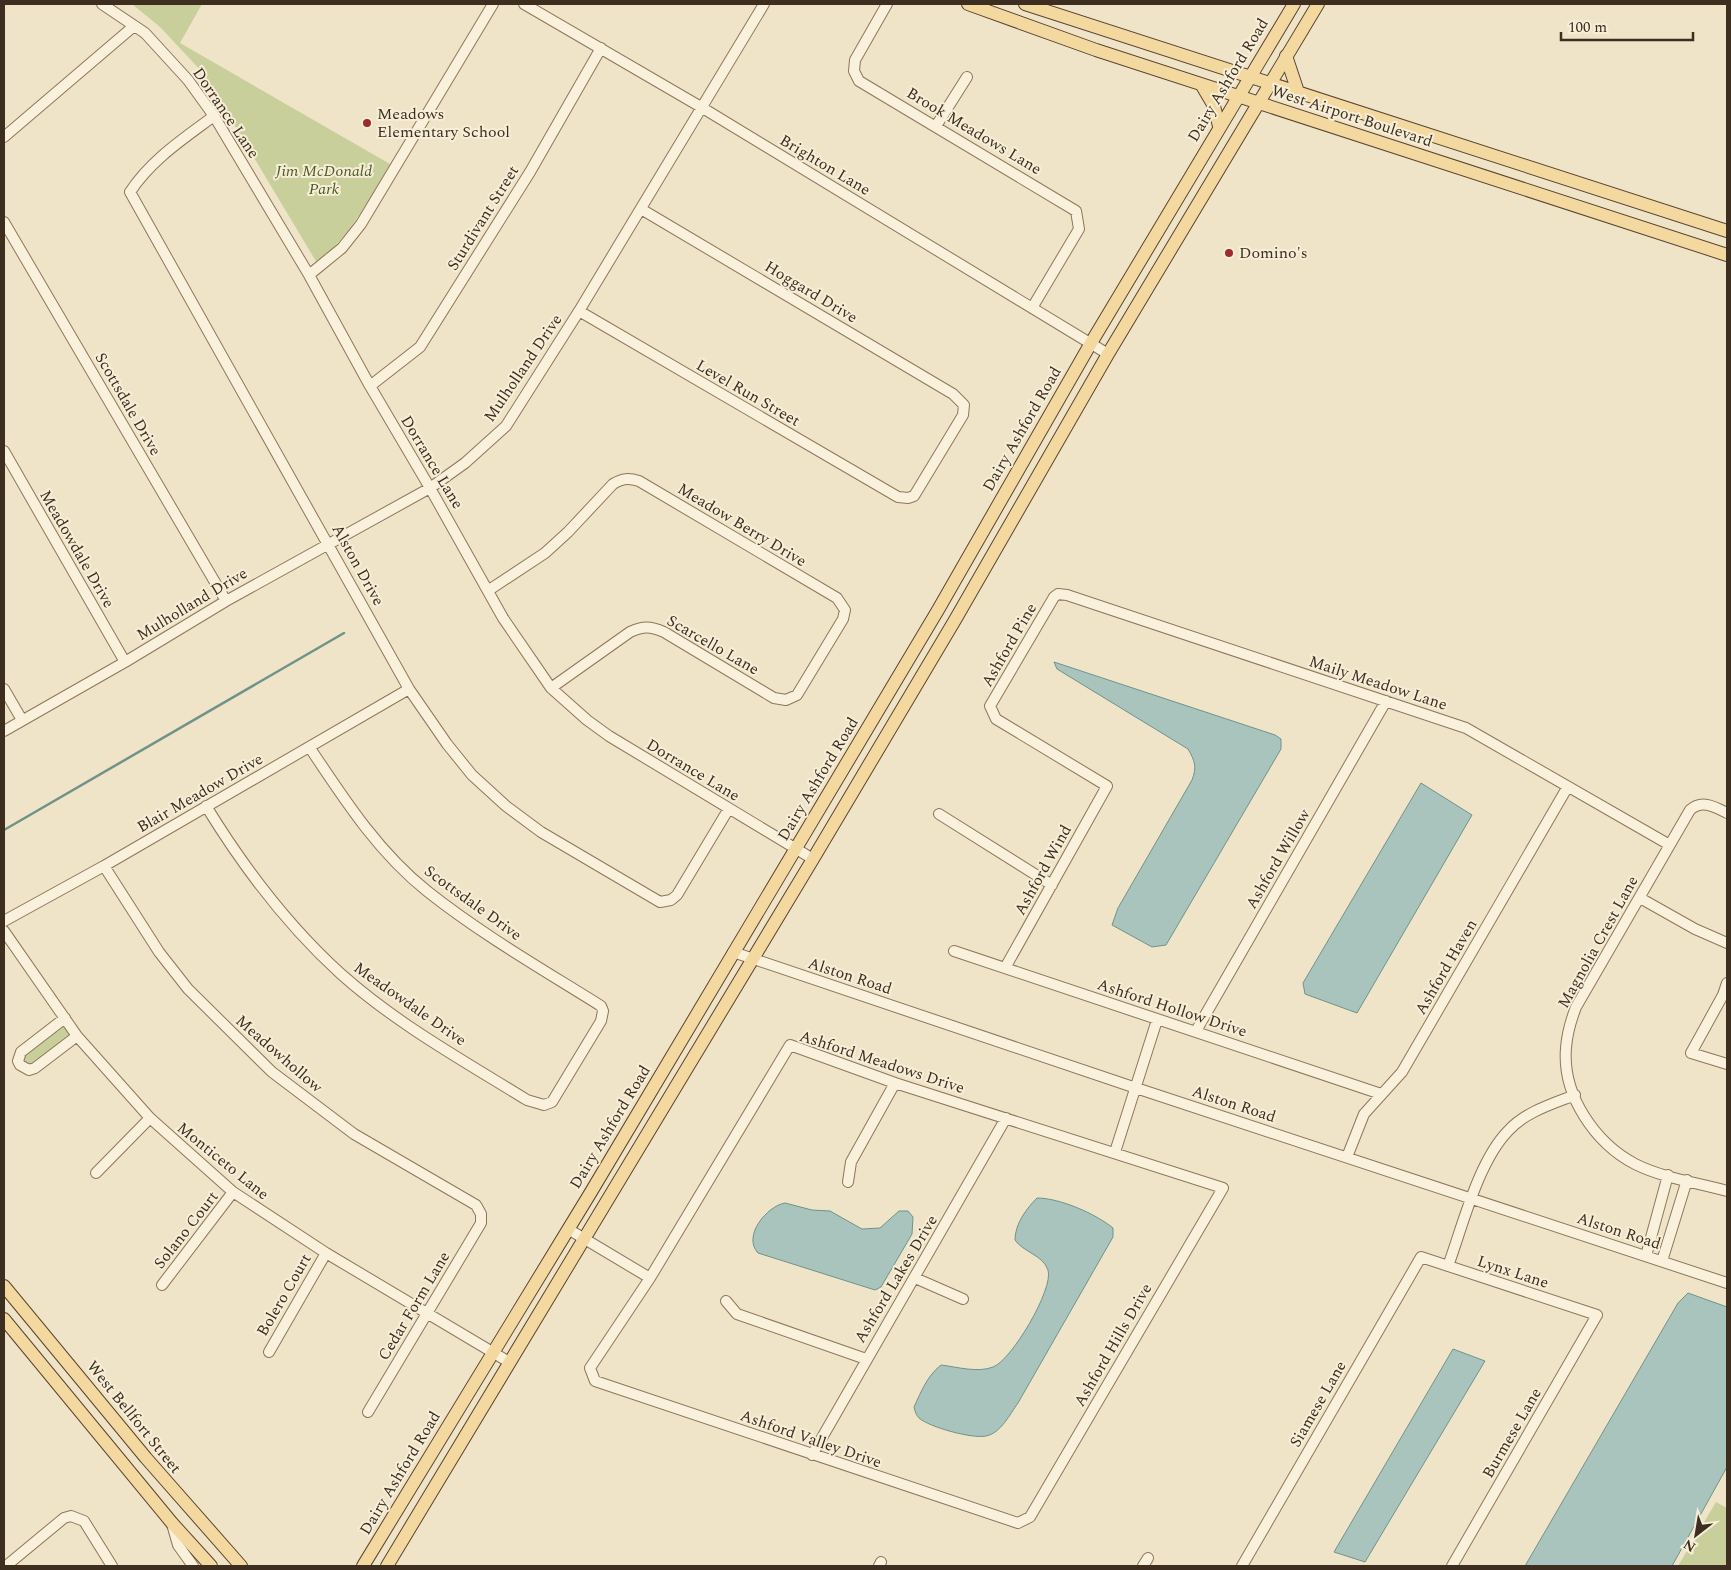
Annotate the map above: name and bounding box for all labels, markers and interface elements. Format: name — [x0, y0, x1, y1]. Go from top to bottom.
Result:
scale bar — [1561, 10, 1694, 42]
street label: Dairy Ashford Road — [1181, 13, 1275, 146]
text: 100 m — [1568, 16, 1607, 39]
street label: Dorrance Lane — [187, 63, 265, 163]
street label: West Airport Boulevard — [1268, 79, 1436, 153]
street label: Brook Meadows Lane — [902, 81, 1046, 181]
place label: Meadows Elementary School — [377, 102, 510, 144]
marker: Meadows Elementary School — [361, 117, 373, 129]
street label: Brighton Lane — [775, 128, 875, 202]
park label: Jim McDonald Park — [275, 159, 372, 201]
street label: Sturdivant Street — [441, 160, 525, 275]
place label: Domino's — [1239, 241, 1308, 265]
marker: Domino's — [1223, 247, 1235, 259]
street label: Hoggard Drive — [760, 255, 862, 329]
street label: Mulholland Drive — [478, 309, 568, 427]
street label: Scottsdale Drive — [89, 348, 167, 460]
street label: Level Run Street — [691, 353, 805, 433]
street label: Dairy Ashford Road — [976, 362, 1068, 496]
street label: Dorrance Lane — [395, 411, 469, 513]
street label: Meadow Berry Drive — [673, 477, 811, 573]
street label: Meadowdale Drive — [33, 485, 121, 613]
street label: Alston Drive — [326, 520, 390, 610]
street label: Mulholland Drive — [132, 561, 252, 647]
street label: Ashford Pine — [975, 598, 1043, 692]
street label: Scarcello Lane — [662, 609, 764, 681]
street label: Maily Meadow Lane — [1306, 649, 1450, 717]
street label: Dairy Ashford Road — [771, 712, 865, 845]
street label: Dorrance Lane — [642, 733, 744, 807]
street label: Blair Meadow Drive — [132, 747, 268, 839]
street label: Ashford Willow — [1240, 804, 1317, 914]
street label: Ashford Wind — [1008, 820, 1078, 920]
street label: Scottsdale Drive — [419, 859, 527, 947]
street label: Magnolia Crest Lane — [1552, 871, 1644, 1013]
street label: Ashford Haven — [1409, 915, 1483, 1019]
street label: Alston Road — [805, 951, 895, 1001]
street label: Meadowdale Drive — [349, 956, 471, 1052]
street label: Ashford Hollow Drive — [1094, 972, 1250, 1044]
street label: Meadowhollow — [230, 1009, 329, 1099]
street label: Ashford Meadows Drive — [796, 1024, 968, 1100]
street label: Dairy Ashford Road — [563, 1060, 657, 1193]
street label: Alston Road — [1189, 1079, 1279, 1129]
street label: Monticeto Lane — [172, 1116, 274, 1206]
street label: Solano Court — [148, 1186, 224, 1274]
street label: Alston Road — [1574, 1206, 1664, 1256]
street label: Ashford Lakes Drive — [848, 1210, 944, 1348]
street label: Cedar Form Lane — [372, 1247, 456, 1365]
street label: Bolero Court — [251, 1249, 318, 1341]
street label: Lynx Lane — [1474, 1249, 1552, 1295]
street label: Ashford Hills Drive — [1068, 1279, 1158, 1411]
street label: West Bellfort Street — [81, 1355, 187, 1479]
street label: Siamese Lane — [1283, 1356, 1353, 1452]
street label: Burmese Lane — [1476, 1383, 1548, 1483]
street label: Ashford Valley Drive — [737, 1404, 885, 1474]
street label: Dairy Ashford Road — [353, 1406, 447, 1539]
north arrow — [1671, 1510, 1721, 1560]
text: N — [1679, 1534, 1700, 1558]

